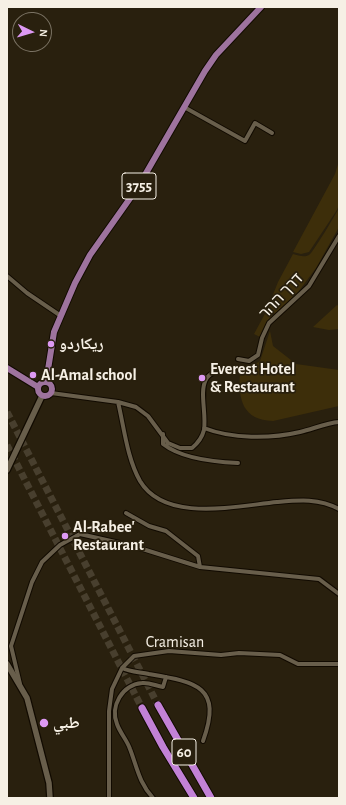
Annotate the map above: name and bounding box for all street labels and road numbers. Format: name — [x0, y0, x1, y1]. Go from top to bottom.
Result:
road number: 3755 — [122, 173, 156, 199]
street label: דרך ההר — [255, 269, 307, 323]
street label: Cramisan — [146, 632, 204, 652]
road number: 60 — [172, 739, 196, 765]

